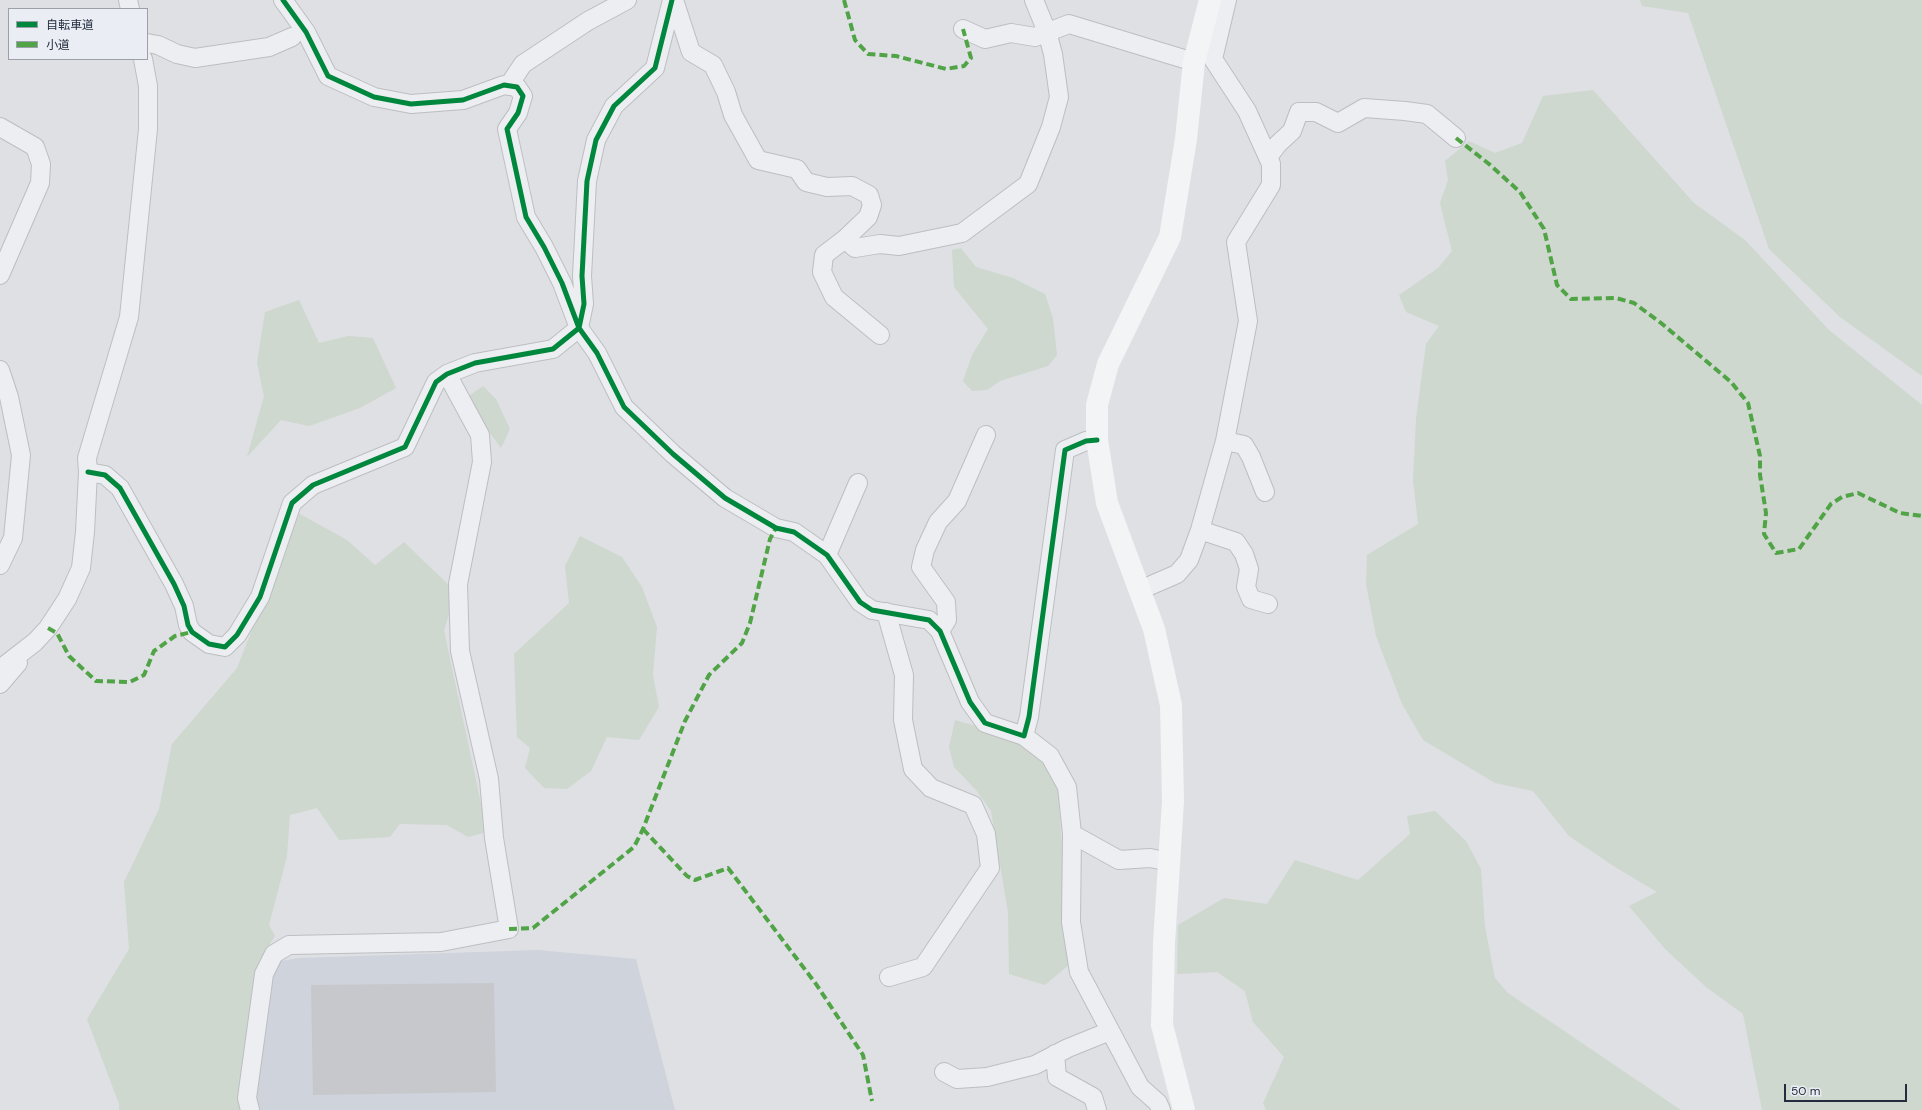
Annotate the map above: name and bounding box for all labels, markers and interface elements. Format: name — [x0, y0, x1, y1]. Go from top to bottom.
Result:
legend — [8, 8, 148, 60]
text: 自転車道 — [46, 17, 94, 33]
text: 小道 — [46, 37, 70, 53]
scale bar — [1786, 1076, 1909, 1102]
text: 50 m — [1791, 1083, 1820, 1099]

